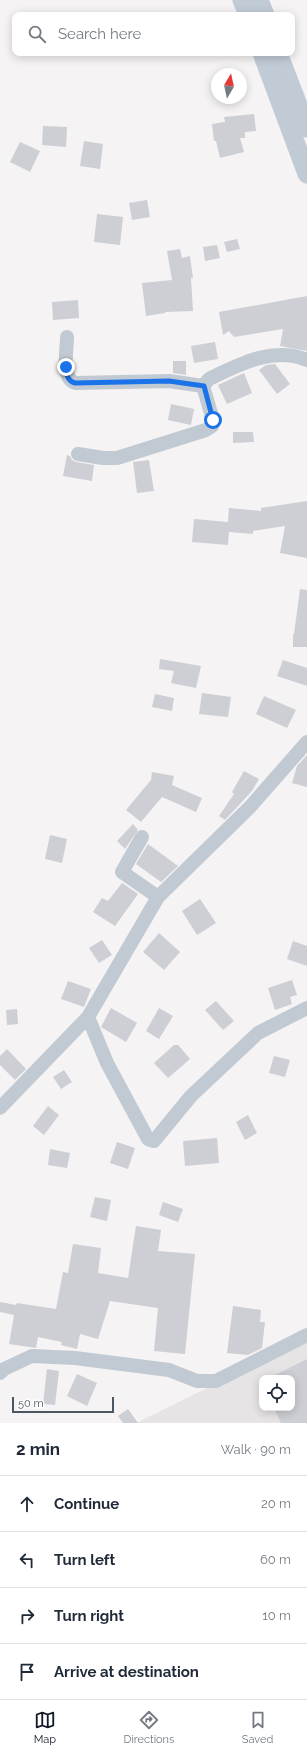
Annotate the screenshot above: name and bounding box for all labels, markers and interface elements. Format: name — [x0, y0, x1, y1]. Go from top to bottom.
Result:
search box — [12, 12, 295, 56]
icon: search — [26, 23, 48, 45]
text: Search here — [58, 25, 141, 43]
north arrow — [211, 68, 247, 104]
route end — [57, 358, 75, 376]
route start — [204, 411, 222, 429]
map controls — [259, 1375, 295, 1411]
button: locate — [259, 1375, 295, 1411]
scale bar — [12, 1395, 114, 1414]
text: 50 m — [18, 1397, 44, 1410]
text: 2 min — [16, 1439, 60, 1459]
text: Walk · 90 m — [221, 1442, 291, 1457]
icon: ahead — [16, 1493, 38, 1515]
text: Continue — [54, 1495, 119, 1513]
text: 20 m — [261, 1496, 291, 1511]
icon: left — [16, 1549, 38, 1571]
text: Turn left — [54, 1551, 115, 1569]
text: 60 m — [260, 1552, 291, 1567]
icon: right — [16, 1605, 38, 1627]
text: Turn right — [54, 1607, 124, 1625]
text: 10 m — [262, 1608, 291, 1623]
icon: arrive — [16, 1661, 38, 1683]
text: Arrive at destination — [54, 1663, 199, 1681]
tab: Map — [34, 1709, 56, 1746]
tab: Directions — [124, 1709, 174, 1746]
tab: Saved — [242, 1709, 273, 1746]

